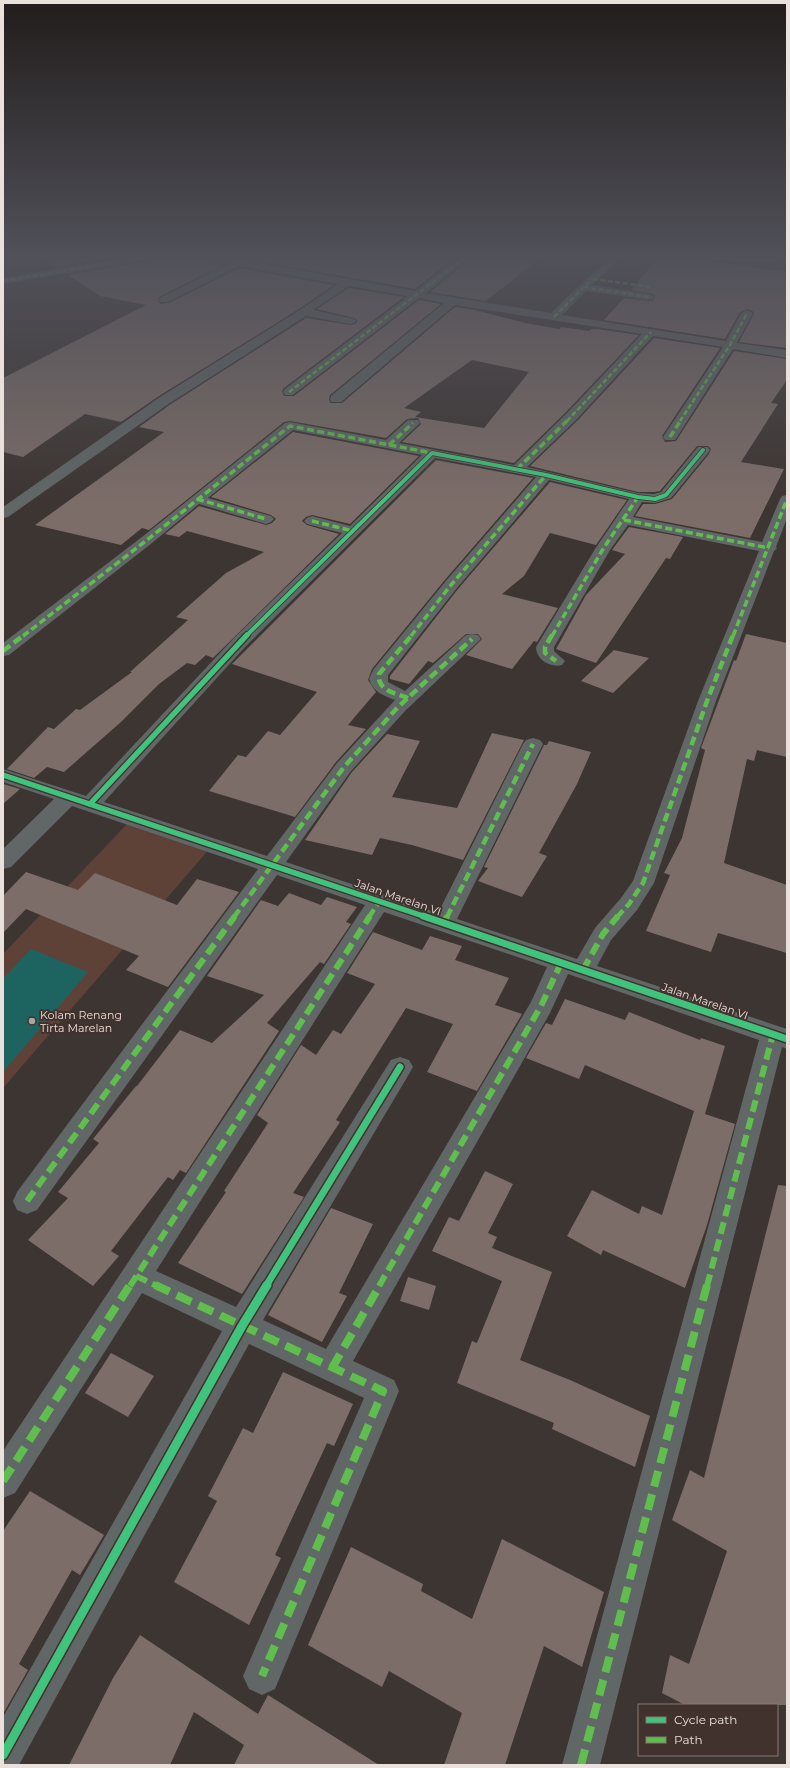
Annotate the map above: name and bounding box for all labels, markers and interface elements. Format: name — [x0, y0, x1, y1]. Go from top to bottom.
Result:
street label: Jalan Marelan VI — [352, 875, 443, 918]
street label: Jalan Marelan VI — [659, 979, 750, 1022]
place label: Kolam Renang Tirta Marelan — [40, 1008, 122, 1035]
marker: Kolam Renang Tirta Marelan — [27, 1016, 37, 1026]
legend — [638, 1704, 778, 1756]
text: Cycle path — [674, 1712, 737, 1727]
text: Path — [674, 1732, 703, 1747]

